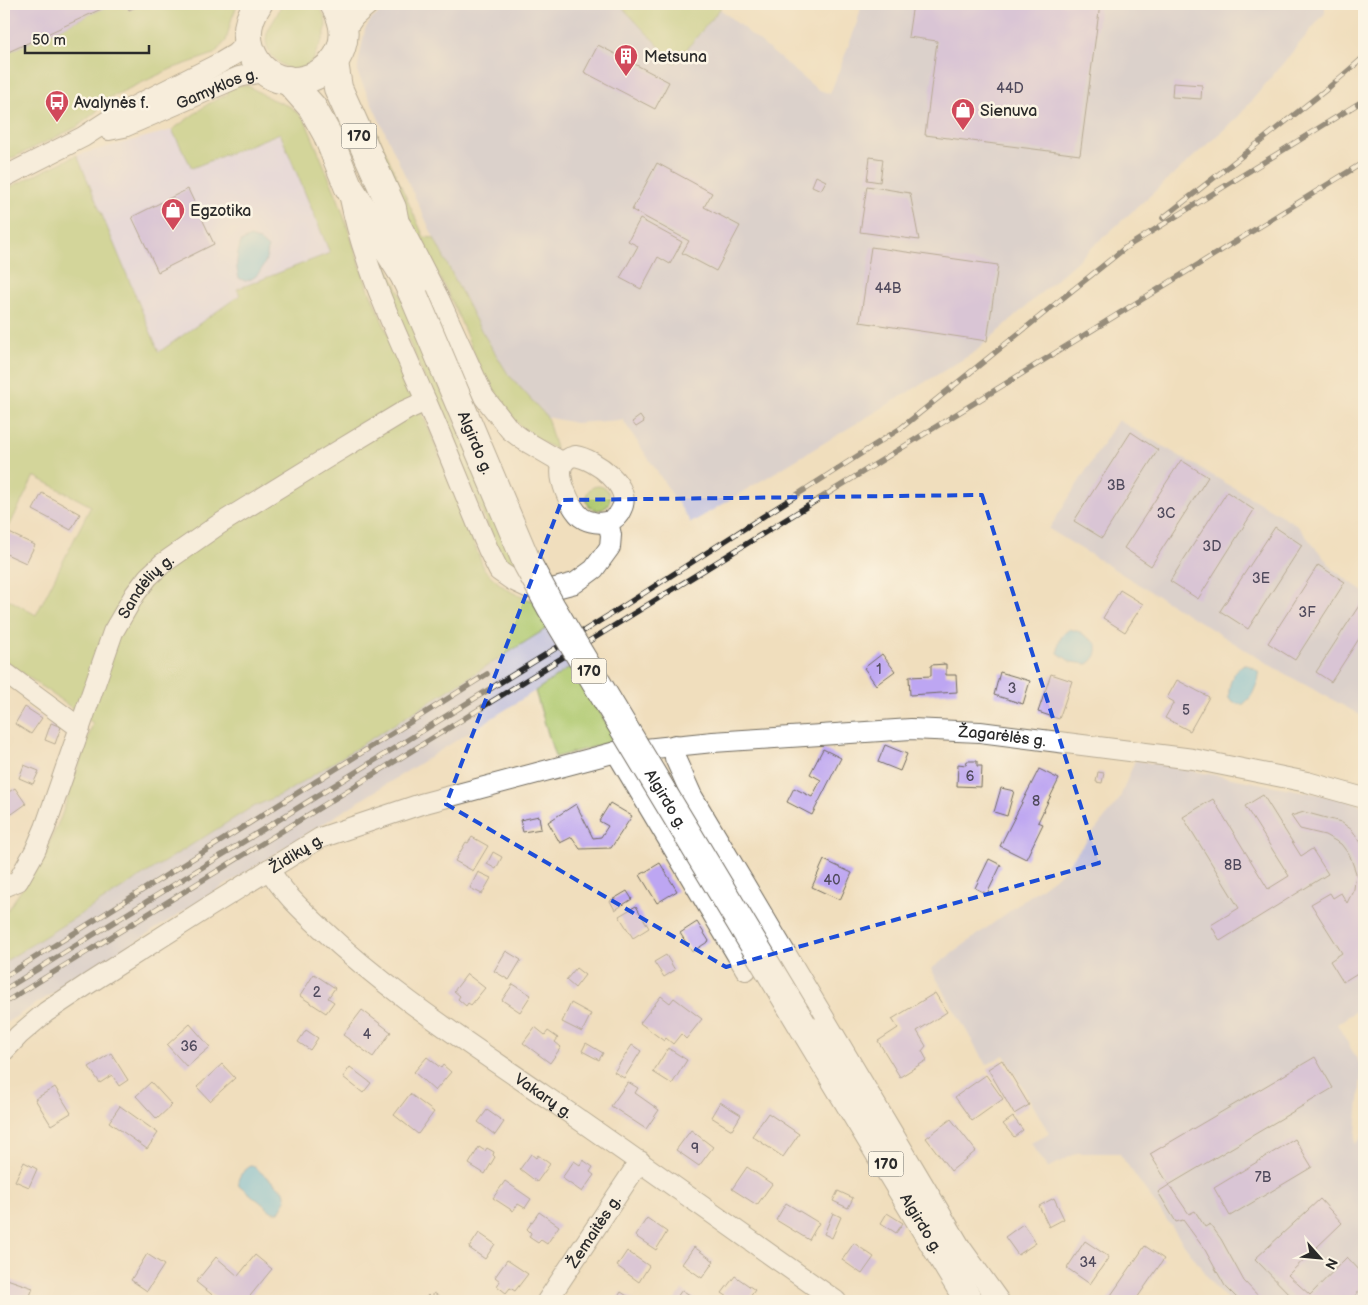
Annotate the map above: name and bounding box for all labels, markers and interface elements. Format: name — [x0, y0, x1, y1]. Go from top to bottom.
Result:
scale bar — [25, 22, 149, 54]
text: 50 m — [32, 31, 66, 50]
building icon: Metsuna — [613, 43, 639, 77]
place label: Metsuna — [644, 48, 707, 67]
street label: Gamyklos g. — [173, 65, 260, 114]
house number: 44D — [996, 80, 1024, 97]
bus stop icon: Avalynės f. — [44, 89, 70, 123]
place label: Avalynės f. — [74, 94, 149, 113]
shop icon: Sienuva — [950, 97, 976, 131]
place label: Sienuva — [980, 102, 1037, 121]
road number: 170 — [342, 124, 376, 148]
shop icon: Egzotika — [160, 197, 186, 231]
place label: Egzotika — [190, 202, 251, 221]
house number: 44B — [875, 280, 902, 297]
street label: Algirdo g. — [453, 409, 496, 477]
house number: 3B — [1107, 477, 1126, 494]
house number: 3C — [1157, 505, 1175, 522]
house number: 3D — [1203, 538, 1221, 555]
street label: Sandėlių g. — [115, 551, 178, 623]
house number: 3E — [1252, 570, 1270, 587]
house number: 3F — [1299, 604, 1316, 621]
road number: 170 — [572, 658, 606, 684]
house number: 1 — [876, 661, 882, 678]
house number: 3 — [1008, 680, 1016, 697]
house number: 5 — [1182, 702, 1190, 719]
street label: Žagarėlės g. — [957, 721, 1047, 751]
street label: Algirdo g. — [640, 766, 690, 833]
house number: 6 — [966, 768, 975, 785]
house number: 8 — [1032, 793, 1040, 810]
street label: Židikų g. — [264, 830, 326, 878]
house number: 8B — [1224, 857, 1242, 874]
house number: 40 — [824, 872, 840, 889]
house number: 2 — [313, 984, 322, 1001]
house number: 4 — [363, 1026, 372, 1043]
house number: 36 — [180, 1038, 198, 1055]
street label: Vakarų g. — [511, 1070, 576, 1123]
house number: 9 — [691, 1140, 699, 1157]
road number: 170 — [868, 1152, 904, 1176]
house number: 7B — [1255, 1169, 1272, 1186]
street label: Algirdo g. — [895, 1190, 946, 1257]
street label: Žemaitės g. — [562, 1192, 626, 1273]
north arrow — [1296, 1232, 1346, 1282]
house number: 34 — [1079, 1254, 1097, 1271]
text: N — [1321, 1255, 1341, 1272]

